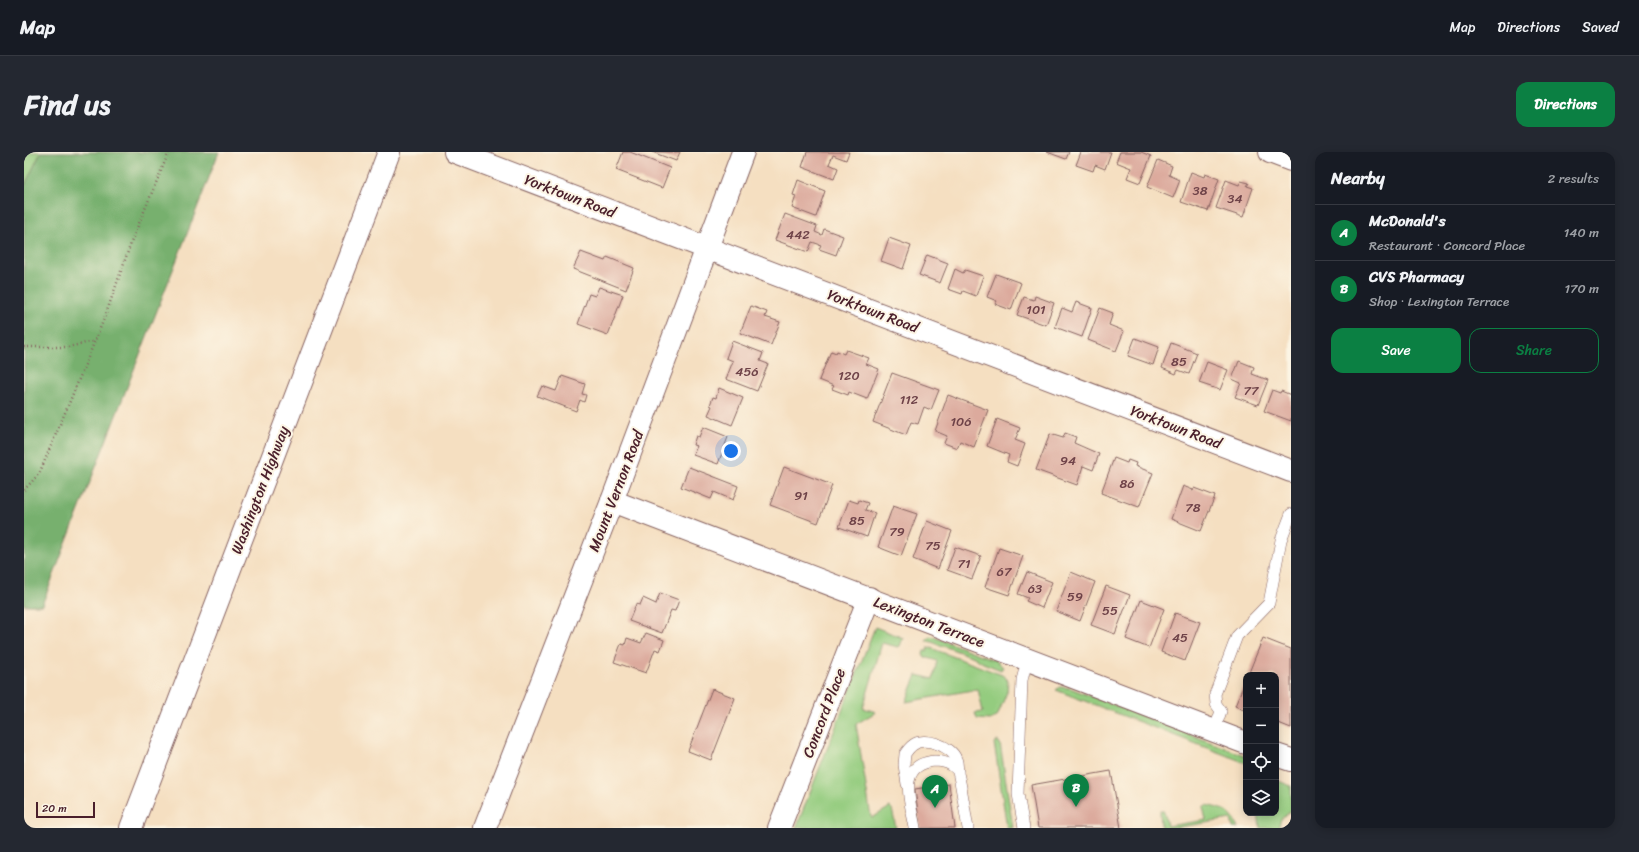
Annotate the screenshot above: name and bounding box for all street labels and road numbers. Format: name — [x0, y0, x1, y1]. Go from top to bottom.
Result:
street label: Yorktown Road — [520, 167, 621, 226]
street label: Yorktown Road — [823, 282, 924, 341]
street label: Yorktown Road — [1126, 398, 1227, 457]
street label: Washington Highway — [224, 422, 297, 558]
street label: Mount Vernon Road — [581, 425, 652, 556]
street label: Lexington Terrace — [870, 589, 988, 655]
street label: Concord Place — [795, 664, 853, 762]

